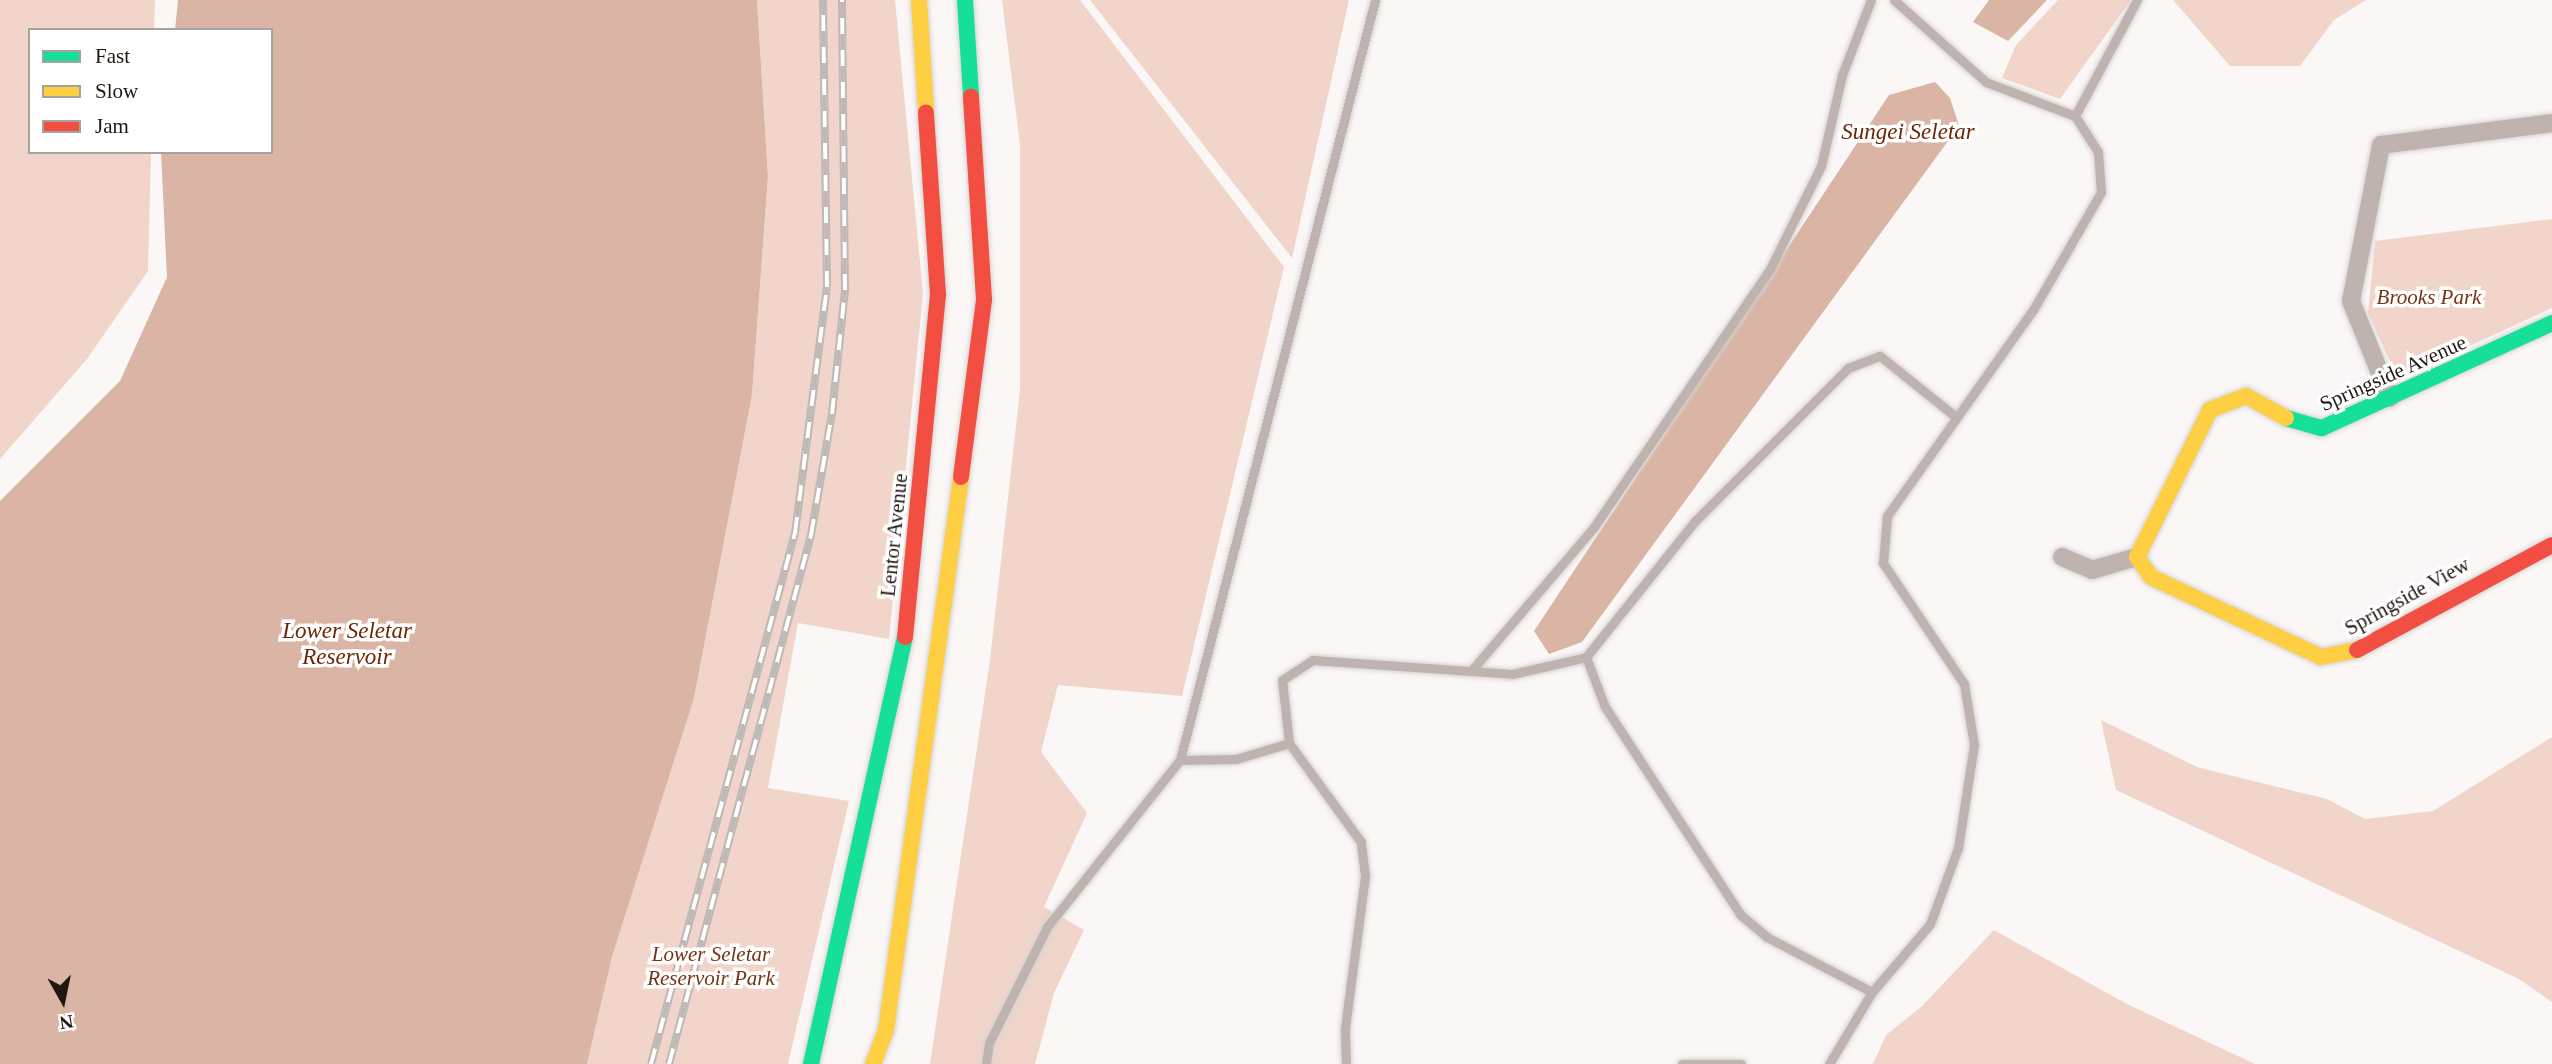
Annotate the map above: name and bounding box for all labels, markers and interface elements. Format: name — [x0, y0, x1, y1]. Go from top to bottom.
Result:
legend — [28, 28, 273, 154]
text: Fast — [95, 44, 130, 68]
text: Slow — [95, 79, 138, 103]
text: Jam — [95, 114, 129, 138]
water label: Sungei Seletar — [1841, 118, 1975, 146]
park label: Brooks Park — [2377, 284, 2481, 310]
street label: Springside Avenue — [2315, 329, 2471, 417]
street label: Lentor Avenue — [875, 472, 913, 598]
street label: Springside View — [2340, 551, 2474, 641]
water label: Lower Seletar Reservoir — [282, 617, 412, 671]
park label: Lower Seletar Reservoir Park — [647, 941, 775, 991]
north arrow — [28, 966, 98, 1036]
text: N — [58, 1011, 75, 1034]

